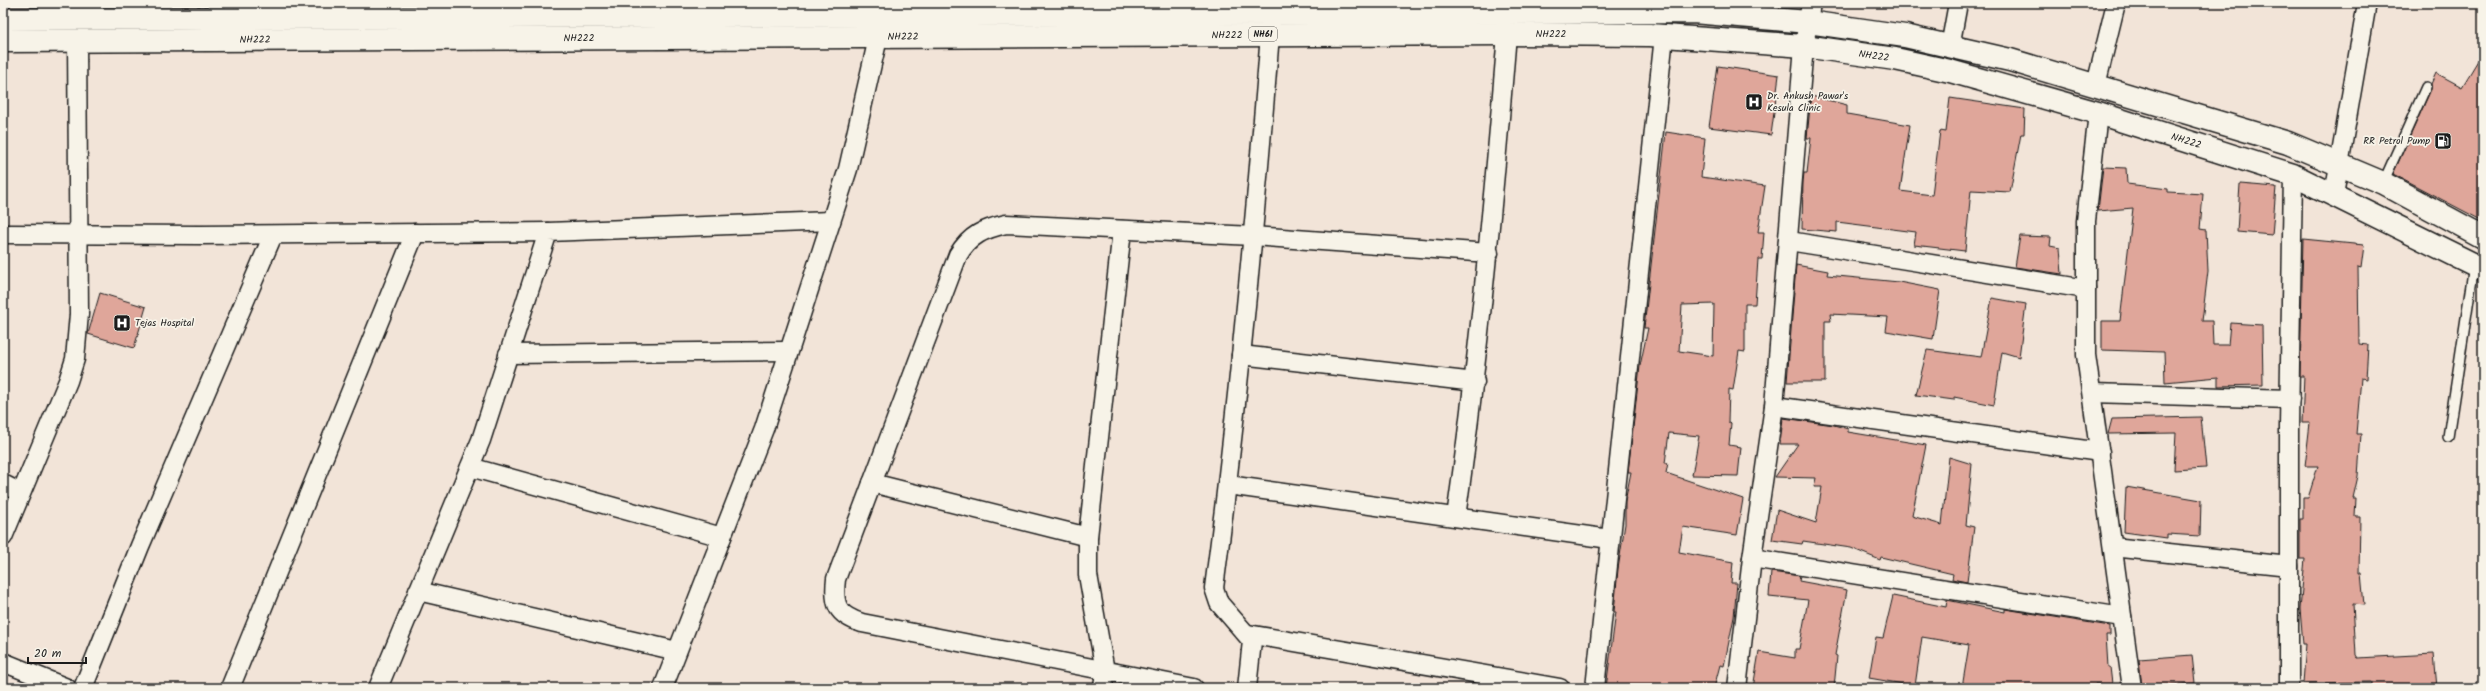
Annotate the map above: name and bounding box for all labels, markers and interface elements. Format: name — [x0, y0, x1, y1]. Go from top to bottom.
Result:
street label: NH222 — [1535, 26, 1567, 42]
street label: NH222 — [1211, 27, 1243, 43]
road number: NH61 — [1249, 27, 1277, 41]
street label: NH222 — [887, 29, 919, 45]
street label: NH222 — [563, 30, 595, 46]
street label: NH222 — [239, 32, 271, 48]
street label: NH222 — [1857, 46, 1891, 66]
place label: Dr. Ankush Pawar's Kesula Clinic — [1767, 88, 1849, 116]
hospital icon: Dr. Ankush Pawar's Kesula Clinic — [1744, 92, 1764, 112]
street label: NH222 — [2169, 129, 2204, 153]
fuel station icon: RR Petrol Pump — [2433, 131, 2453, 151]
place label: RR Petrol Pump — [2363, 133, 2430, 149]
hospital icon: Tejas Hospital — [112, 313, 132, 333]
place label: Tejas Hospital — [135, 315, 195, 331]
scale bar — [28, 639, 86, 665]
text: 20 m — [34, 644, 62, 663]

